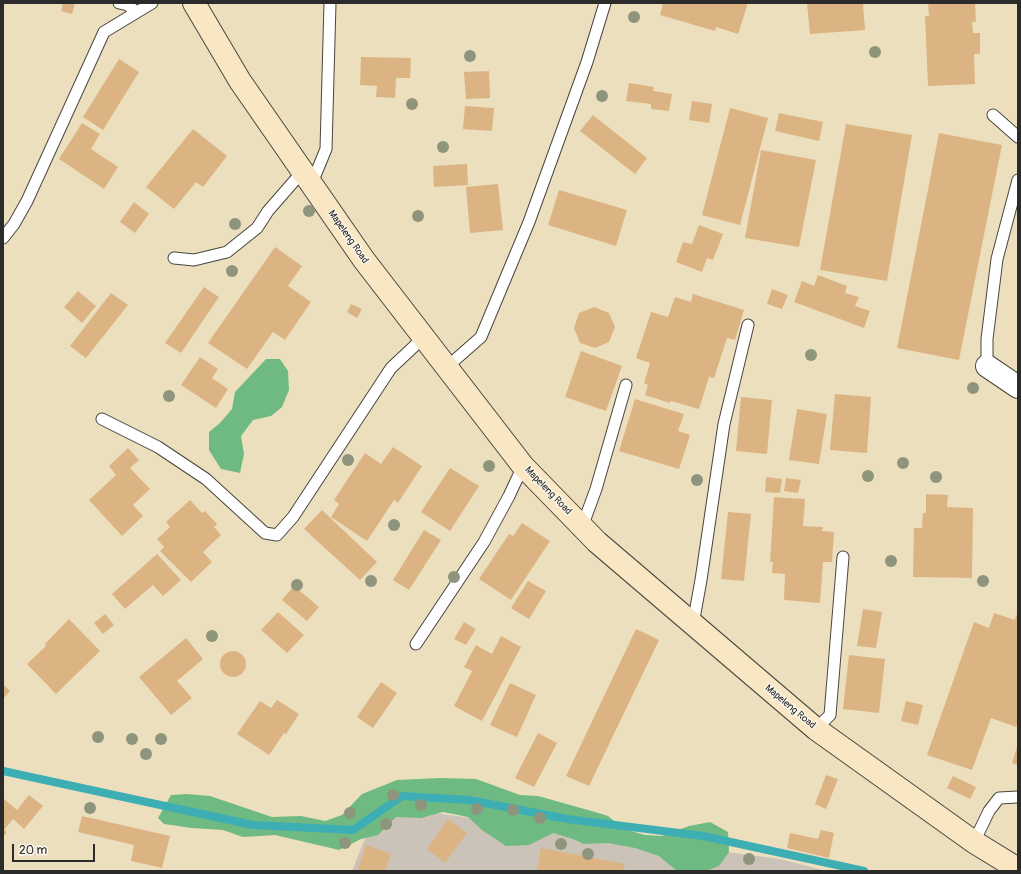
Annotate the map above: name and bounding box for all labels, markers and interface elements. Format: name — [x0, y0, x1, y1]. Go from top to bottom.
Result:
street label: Mapeleng Road — [325, 208, 371, 266]
street label: Mapeleng Road — [522, 464, 574, 518]
street label: Mapeleng Road — [762, 682, 818, 732]
scale bar — [14, 836, 97, 862]
text: 20 m — [19, 843, 47, 858]

